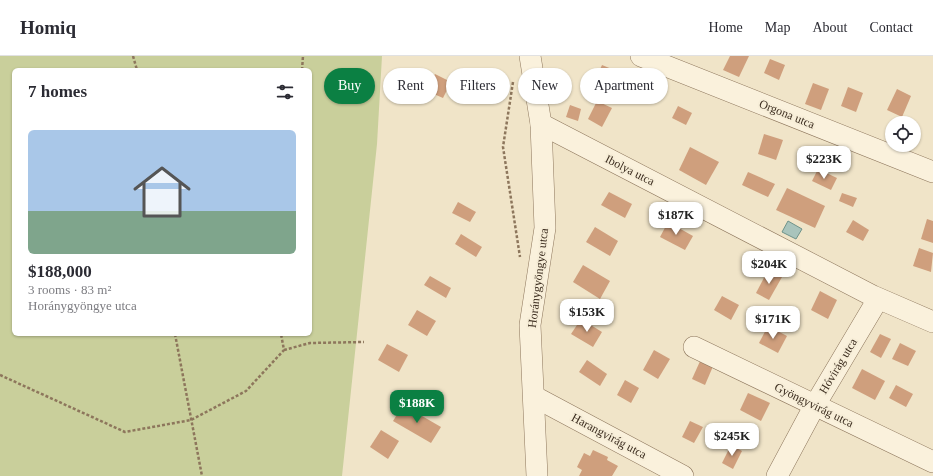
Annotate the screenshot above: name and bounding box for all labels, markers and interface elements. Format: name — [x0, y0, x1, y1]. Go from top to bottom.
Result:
text: Homiq — [20, 17, 76, 38]
text: Home — [709, 20, 743, 35]
text: Map — [765, 20, 790, 35]
text: About — [812, 20, 847, 35]
text: Contact — [869, 20, 913, 35]
chip: Buy — [324, 68, 375, 104]
chip: Rent — [383, 68, 438, 104]
chip: Filters — [446, 68, 510, 104]
chip: New — [518, 68, 572, 104]
chip: Apartment — [580, 68, 668, 104]
icon: filters — [274, 81, 296, 103]
text: 7 homes — [28, 82, 87, 101]
street label: Orgona utca — [757, 97, 817, 132]
map controls — [885, 116, 921, 152]
button: locate — [885, 116, 921, 152]
pin: $223K — [796, 146, 852, 180]
text: $223K — [806, 151, 842, 166]
street label: Ibolya utca — [603, 152, 658, 189]
icon: home — [126, 156, 198, 228]
pin: $187K — [648, 202, 704, 236]
text: $187K — [658, 207, 694, 222]
street label: Horánygyöngye utca — [525, 227, 551, 329]
pin: $204K — [741, 251, 797, 285]
text: $204K — [751, 256, 787, 271]
text: $188,000 — [28, 262, 92, 281]
text: 3 rooms · 83 m² — [28, 282, 111, 297]
text: Horánygyöngye utca — [28, 298, 137, 313]
pin: $153K — [559, 299, 615, 333]
text: $153K — [569, 304, 605, 319]
pin: $171K — [745, 306, 801, 340]
text: $171K — [755, 311, 791, 326]
street label: Hóvirág utca — [816, 335, 860, 396]
street label: Gyöngyvirág utca — [772, 380, 856, 431]
pin: $188K — [389, 390, 445, 424]
text: $188K — [399, 395, 435, 410]
street label: Harangvirág utca — [569, 410, 649, 462]
pin: $245K — [704, 423, 760, 457]
text: $245K — [714, 428, 750, 443]

